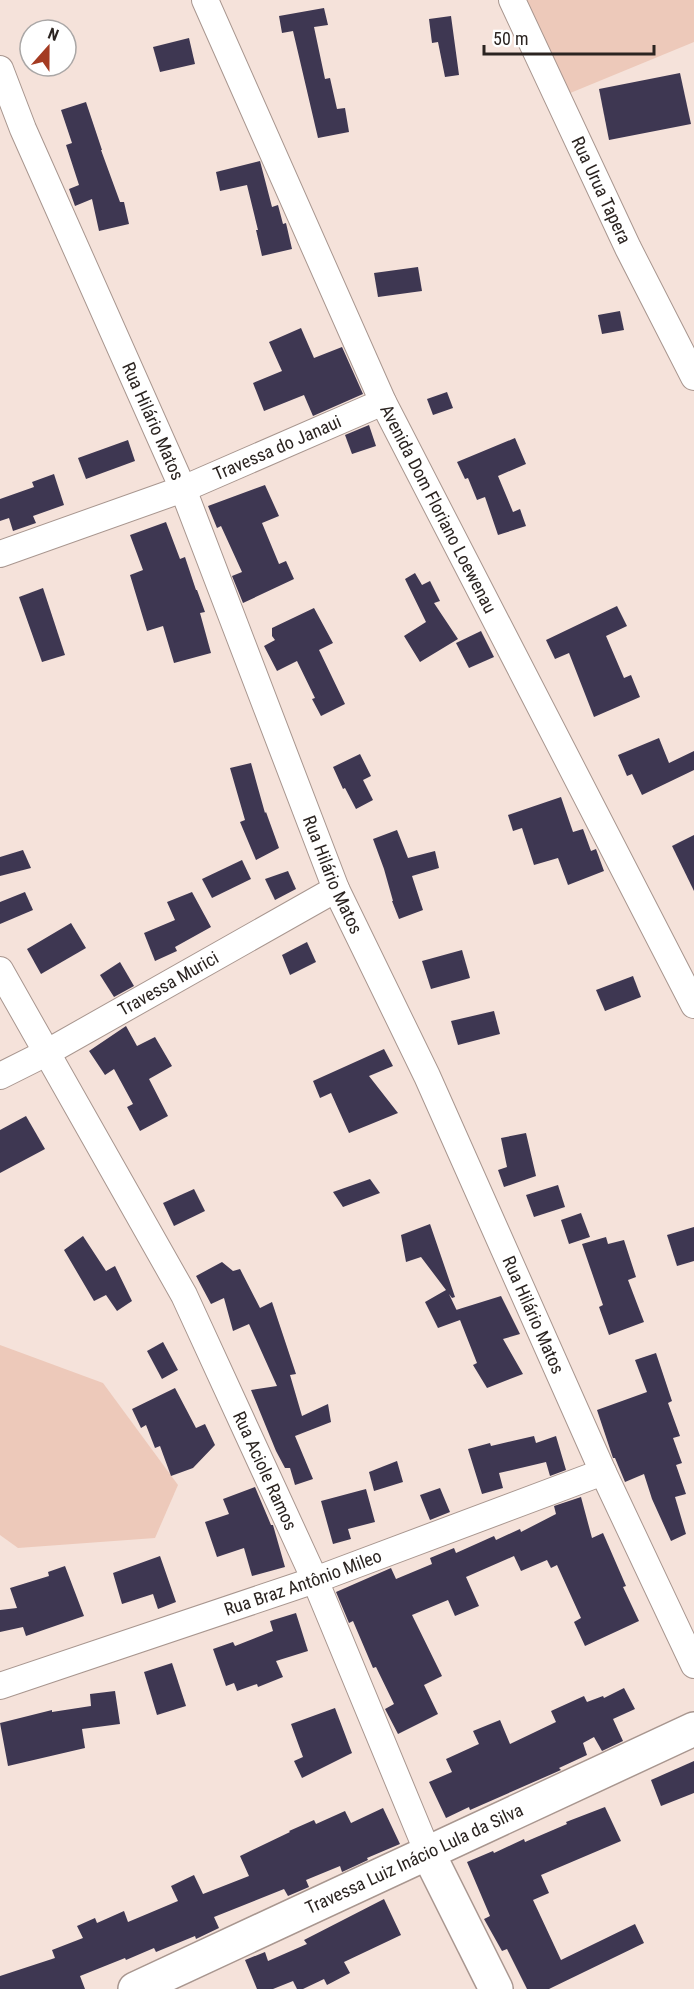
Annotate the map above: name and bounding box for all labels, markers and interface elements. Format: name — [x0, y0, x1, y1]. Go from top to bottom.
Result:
north arrow — [18, 18, 78, 78]
scale bar — [484, 18, 654, 56]
text: N — [45, 24, 61, 45]
text: 50 m — [493, 28, 528, 49]
street label: Rua Urua Tapera — [567, 133, 635, 247]
street label: Rua Hilário Matos — [118, 359, 189, 483]
street label: Avenida Dom Floriano Loewenau — [376, 401, 501, 617]
street label: Travessa do Janaui — [210, 411, 344, 485]
street label: Rua Hilário Matos — [299, 812, 367, 937]
street label: Travessa Murici — [114, 947, 222, 1020]
street label: Rua Hilário Matos — [498, 1253, 569, 1377]
street label: Rua Aciole Ramos — [229, 1408, 302, 1533]
street label: Rua Braz Antônio Mileo — [221, 1545, 384, 1620]
street label: Travessa Luiz Inácio Lula da Silva — [302, 1799, 526, 1918]

